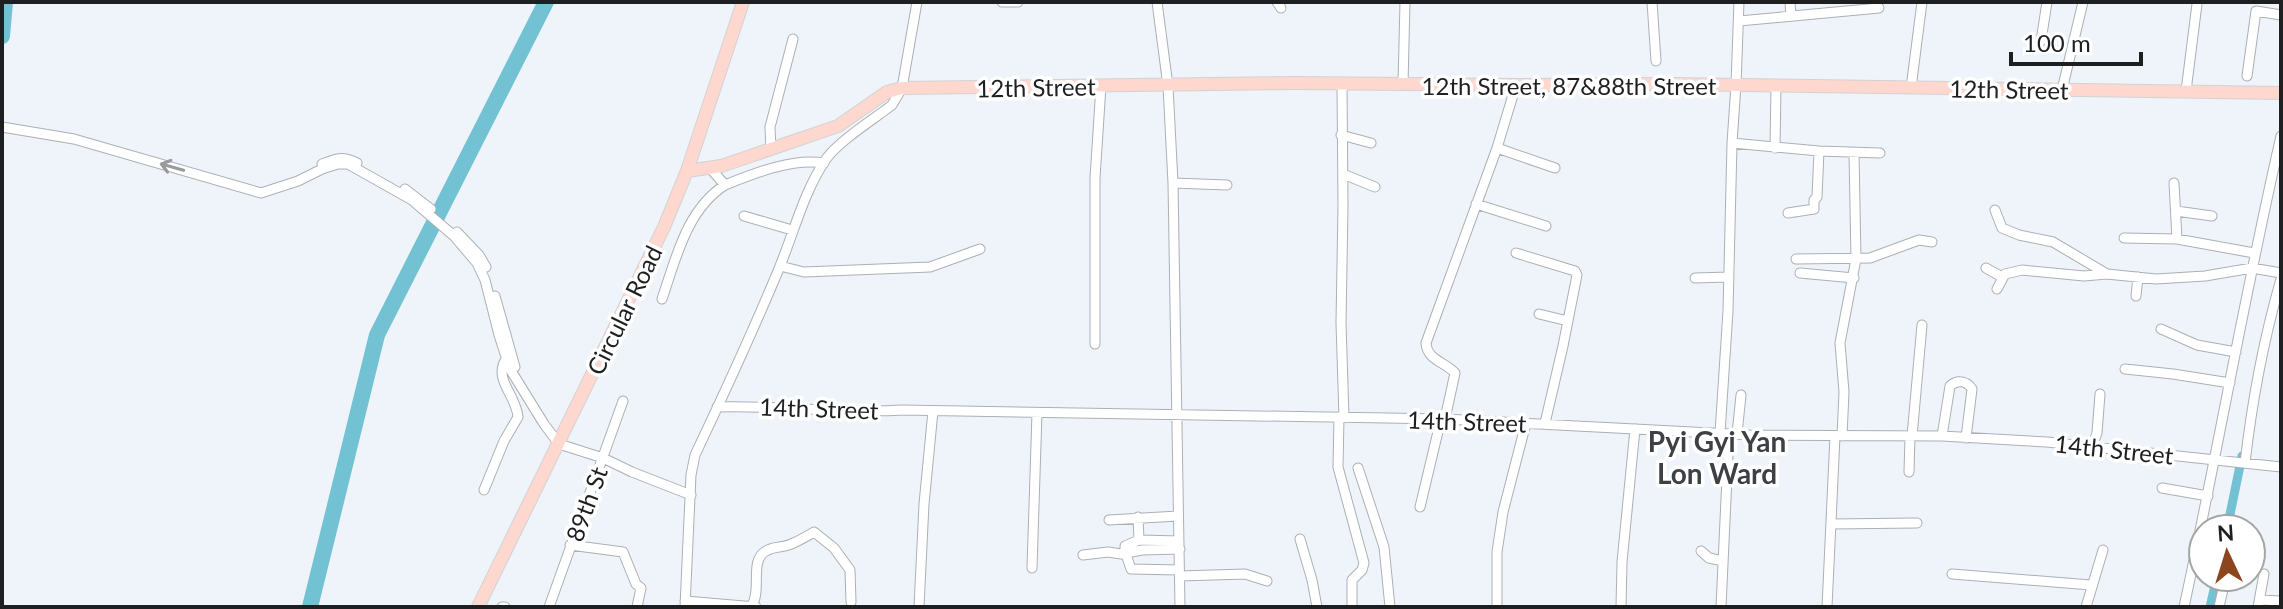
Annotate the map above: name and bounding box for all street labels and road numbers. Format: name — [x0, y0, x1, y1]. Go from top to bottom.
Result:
street label: 12th Street — [976, 71, 1096, 103]
street label: 12th Street, 87&88th Street — [1422, 71, 1717, 100]
street label: 12th Street — [1949, 73, 2069, 105]
street label: Circular Road — [580, 241, 668, 379]
street label: 14th Street — [759, 391, 879, 425]
street label: 14th Street — [1407, 404, 1527, 438]
street label: 14th Street — [2053, 428, 2175, 470]
street label: 89th St — [559, 462, 613, 545]

